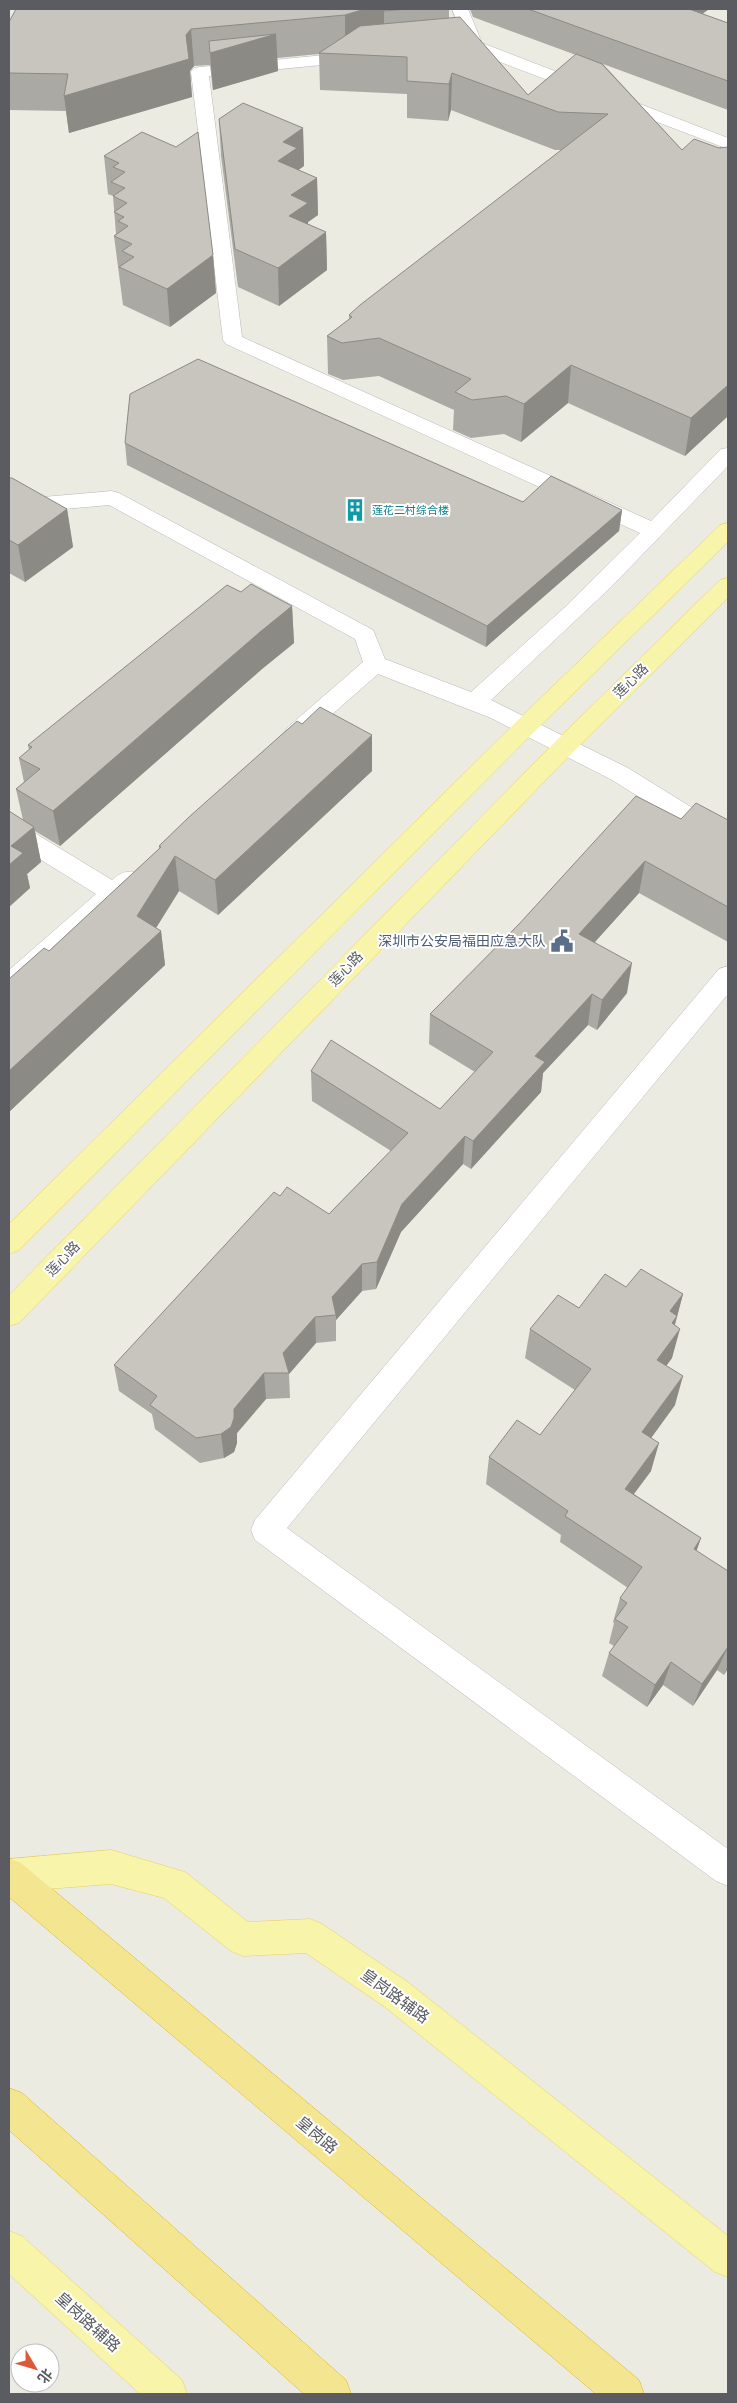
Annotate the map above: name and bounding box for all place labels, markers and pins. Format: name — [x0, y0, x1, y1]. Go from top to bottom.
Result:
building icon: 莲花二村综合楼 — [342, 497, 368, 523]
place label: 莲花二村综合楼 — [372, 504, 449, 517]
public building icon: 深圳市公安局福田应急大队 — [549, 928, 575, 954]
place label: 深圳市公安局福田应急大队 — [378, 933, 546, 950]

